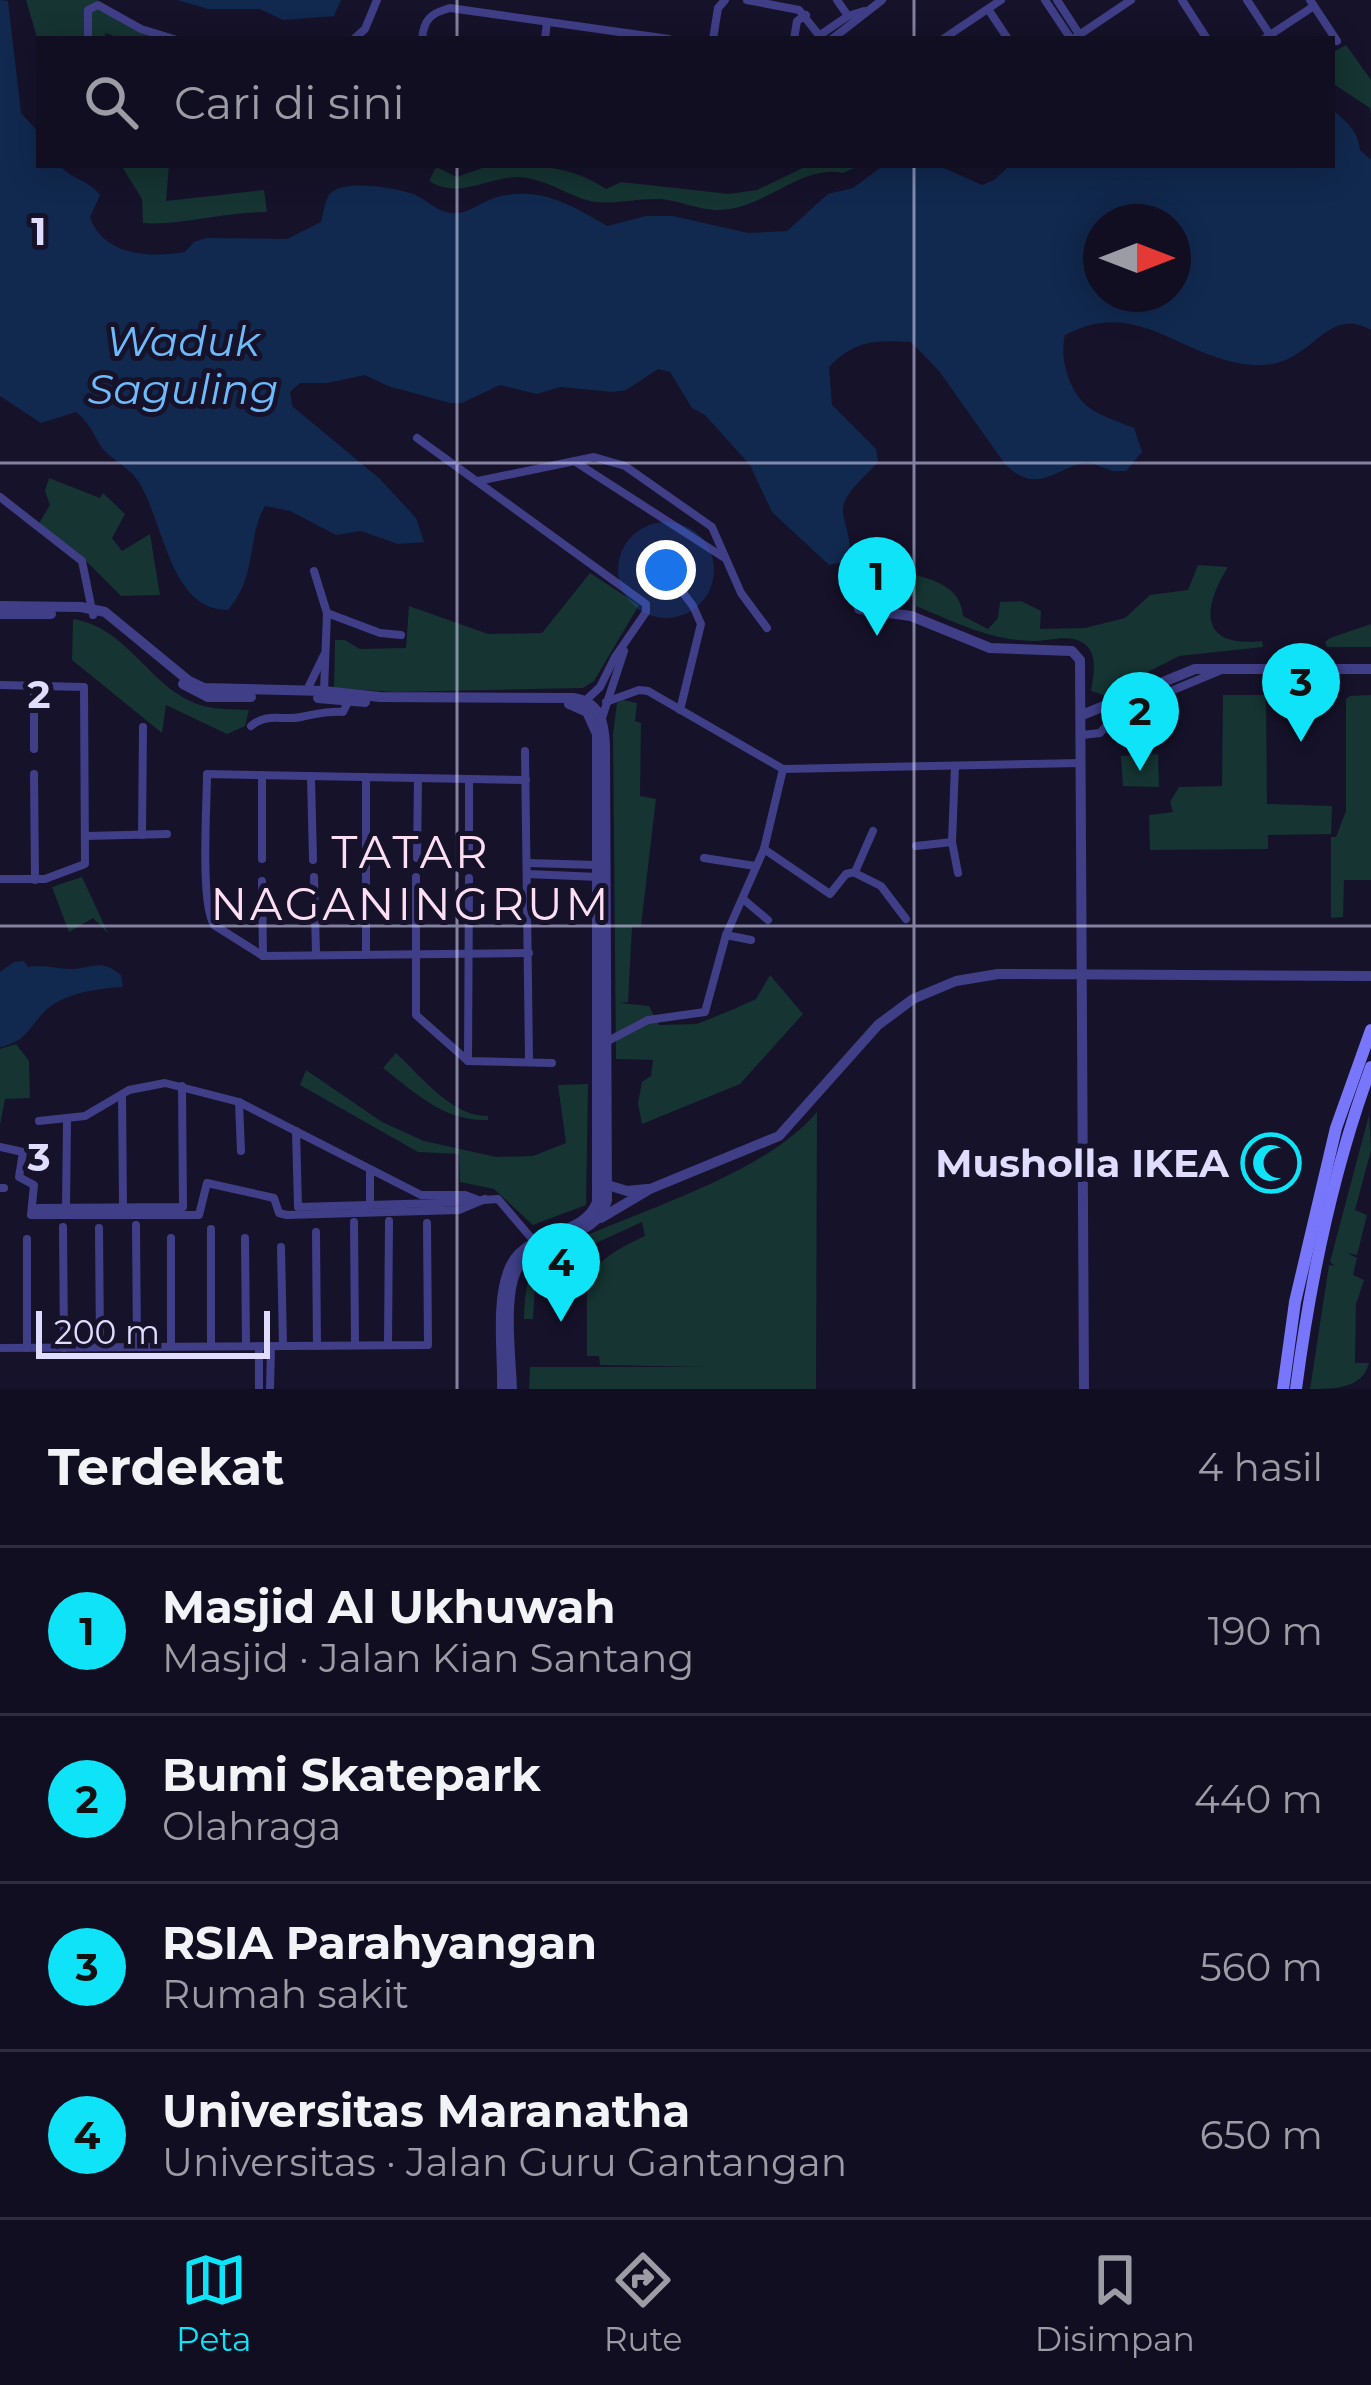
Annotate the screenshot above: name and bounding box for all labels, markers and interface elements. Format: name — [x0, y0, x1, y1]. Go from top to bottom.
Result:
search box — [36, 36, 1335, 168]
icon: search — [78, 69, 144, 135]
text: Cari di sini — [174, 75, 405, 130]
north arrow — [1083, 204, 1191, 312]
text: 1 — [31, 207, 47, 255]
water label: Waduk Saguling — [87, 315, 279, 415]
pin: 1 — [838, 537, 916, 636]
your location — [636, 540, 696, 600]
pin: 3 — [1262, 643, 1340, 742]
text: 2 — [27, 670, 51, 718]
pin: 2 — [1101, 672, 1179, 771]
district label: TATAR NAGANINGRUM — [210, 824, 612, 931]
mosque icon: Musholla IKEA — [1240, 1132, 1302, 1194]
text: 3 — [26, 1133, 51, 1181]
place label: Musholla IKEA — [935, 1139, 1230, 1187]
pin: 4 — [522, 1223, 600, 1322]
scale bar — [36, 1305, 270, 1358]
text: 200 m — [54, 1312, 160, 1352]
text: Terdekat — [48, 1436, 284, 1498]
text: 4 hasil — [1198, 1443, 1323, 1491]
text: Masjid Al Ukhuwah — [162, 1579, 616, 1634]
text: 1 — [79, 1607, 95, 1655]
text: 190 m — [1208, 1607, 1323, 1655]
text: Masjid · Jalan Kian Santang — [162, 1634, 694, 1682]
text: Bumi Skatepark — [162, 1747, 541, 1802]
text: 2 — [75, 1775, 99, 1823]
text: 440 m — [1194, 1775, 1323, 1823]
text: Olahraga — [162, 1802, 341, 1850]
text: RSIA Parahyangan — [162, 1915, 597, 1970]
text: 3 — [75, 1943, 99, 1991]
text: 560 m — [1200, 1943, 1323, 1991]
text: Rumah sakit — [162, 1970, 409, 2018]
text: Universitas Maranatha — [162, 2083, 690, 2138]
text: 4 — [74, 2111, 100, 2159]
text: 650 m — [1200, 2111, 1323, 2159]
text: Universitas · Jalan Guru Gantangan — [162, 2138, 847, 2186]
tab: Peta — [176, 2247, 252, 2359]
tab: Rute — [604, 2247, 683, 2359]
tab: Disimpan — [1035, 2247, 1195, 2359]

